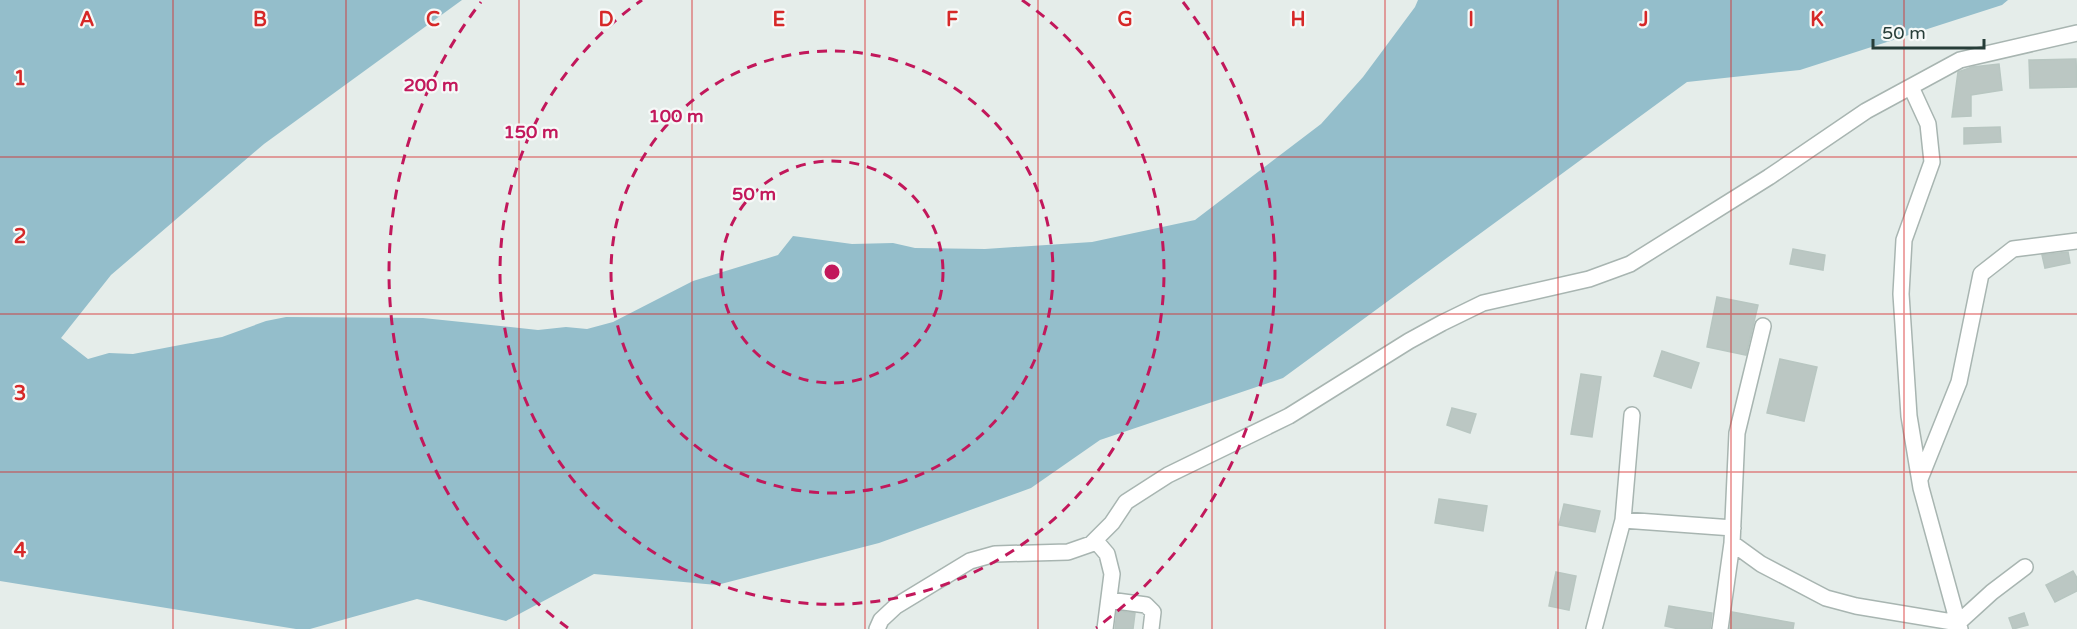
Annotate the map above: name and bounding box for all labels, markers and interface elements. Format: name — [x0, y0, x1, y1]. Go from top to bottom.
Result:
text: A — [80, 8, 95, 32]
text: B — [253, 8, 267, 32]
text: C — [426, 8, 440, 32]
text: D — [598, 8, 614, 32]
text: E — [773, 8, 786, 32]
text: F — [946, 8, 958, 32]
text: G — [1117, 8, 1133, 32]
text: H — [1290, 8, 1306, 32]
text: I — [1468, 8, 1474, 32]
text: J — [1638, 8, 1649, 32]
text: K — [1810, 8, 1824, 32]
scale bar — [1873, 12, 1984, 50]
text: 50 m — [1882, 22, 1926, 44]
text: 1 — [14, 67, 26, 91]
text: 200 m — [403, 74, 459, 96]
text: 100 m — [648, 105, 704, 127]
text: 150 m — [503, 121, 559, 143]
text: 50 m — [732, 183, 776, 205]
text: 2 — [14, 225, 26, 249]
centre of rings — [822, 262, 842, 282]
text: 3 — [14, 382, 26, 406]
text: 4 — [14, 539, 27, 563]

